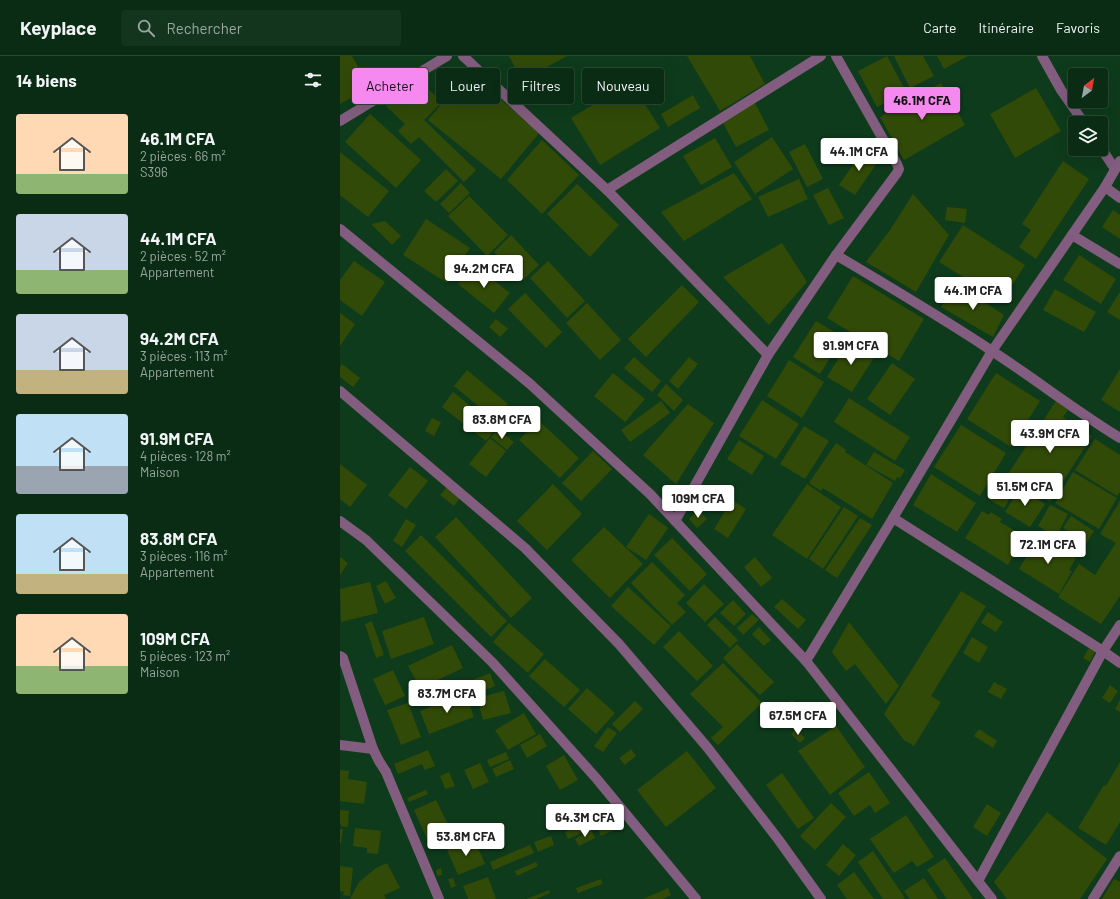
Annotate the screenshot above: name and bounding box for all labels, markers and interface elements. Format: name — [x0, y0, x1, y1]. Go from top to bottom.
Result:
search box — [121, 10, 401, 46]
text: Keyplace — [20, 16, 97, 39]
icon: search — [135, 17, 157, 39]
text: Rechercher — [167, 19, 242, 37]
text: Carte — [923, 19, 956, 36]
text: Itinéraire — [978, 19, 1034, 36]
text: Favoris — [1056, 19, 1100, 36]
chip: Acheter — [352, 68, 428, 104]
chip: Louer — [436, 68, 500, 104]
chip: Filtres — [508, 68, 574, 104]
chip: Nouveau — [582, 68, 664, 104]
north arrow — [1068, 68, 1108, 108]
map controls — [1068, 68, 1108, 156]
icon: filters — [302, 69, 324, 91]
text: 14 biens — [16, 70, 77, 90]
pin: 46.1M CFA — [876, 87, 968, 121]
text: 46.1M CFA — [893, 92, 951, 108]
button: layers — [1068, 116, 1108, 156]
text: 46.1M CFA — [140, 128, 216, 148]
icon: home — [48, 130, 96, 178]
pin: 44.1M CFA — [813, 138, 905, 172]
text: 44.1M CFA — [830, 143, 888, 159]
text: 2 pièces · 66 m² — [140, 148, 226, 164]
text: S396 — [140, 164, 168, 180]
text: 44.1M CFA — [140, 228, 217, 248]
icon: home — [48, 230, 96, 278]
text: 2 pièces · 52 m² — [140, 248, 226, 264]
pin: 94.2M CFA — [438, 255, 530, 289]
text: 94.2M CFA — [454, 260, 514, 276]
text: Appartement — [140, 264, 215, 280]
pin: 44.1M CFA — [927, 277, 1019, 311]
text: 44.1M CFA — [944, 282, 1002, 298]
text: 94.2M CFA — [140, 328, 219, 348]
icon: home — [48, 330, 96, 378]
pin: 91.9M CFA — [805, 332, 897, 366]
text: 91.9M CFA — [823, 337, 879, 353]
text: 3 pièces · 113 m² — [140, 348, 228, 364]
text: Appartement — [140, 364, 215, 380]
pin: 83.8M CFA — [456, 406, 548, 440]
text: 83.8M CFA — [472, 411, 532, 427]
pin: 43.9M CFA — [1004, 420, 1096, 454]
text: 43.9M CFA — [1020, 425, 1080, 441]
text: 91.9M CFA — [140, 428, 214, 448]
icon: home — [48, 430, 96, 478]
text: 4 pièces · 128 m² — [140, 448, 231, 464]
text: Maison — [140, 464, 180, 480]
pin: 51.5M CFA — [979, 473, 1071, 507]
text: 51.5M CFA — [997, 478, 1053, 494]
pin: 109M CFA — [657, 485, 739, 519]
text: 109M CFA — [671, 490, 725, 506]
text: 83.8M CFA — [140, 528, 218, 548]
icon: home — [48, 530, 96, 578]
pin: 72.1M CFA — [1002, 531, 1094, 565]
text: 72.1M CFA — [1020, 536, 1076, 552]
text: 3 pièces · 116 m² — [140, 548, 228, 564]
text: Appartement — [140, 564, 215, 580]
text: 109M CFA — [140, 628, 210, 648]
icon: home — [48, 630, 96, 678]
text: 5 pièces · 123 m² — [140, 648, 230, 664]
text: Maison — [140, 664, 180, 680]
pin: 83.7M CFA — [401, 680, 493, 714]
text: 83.7M CFA — [418, 685, 476, 701]
pin: 67.5M CFA — [752, 702, 844, 736]
text: 67.5M CFA — [769, 707, 827, 723]
pin: 64.3M CFA — [539, 804, 631, 838]
text: 64.3M CFA — [555, 809, 615, 825]
pin: 53.8M CFA — [420, 823, 512, 857]
text: 53.8M CFA — [436, 828, 496, 844]

